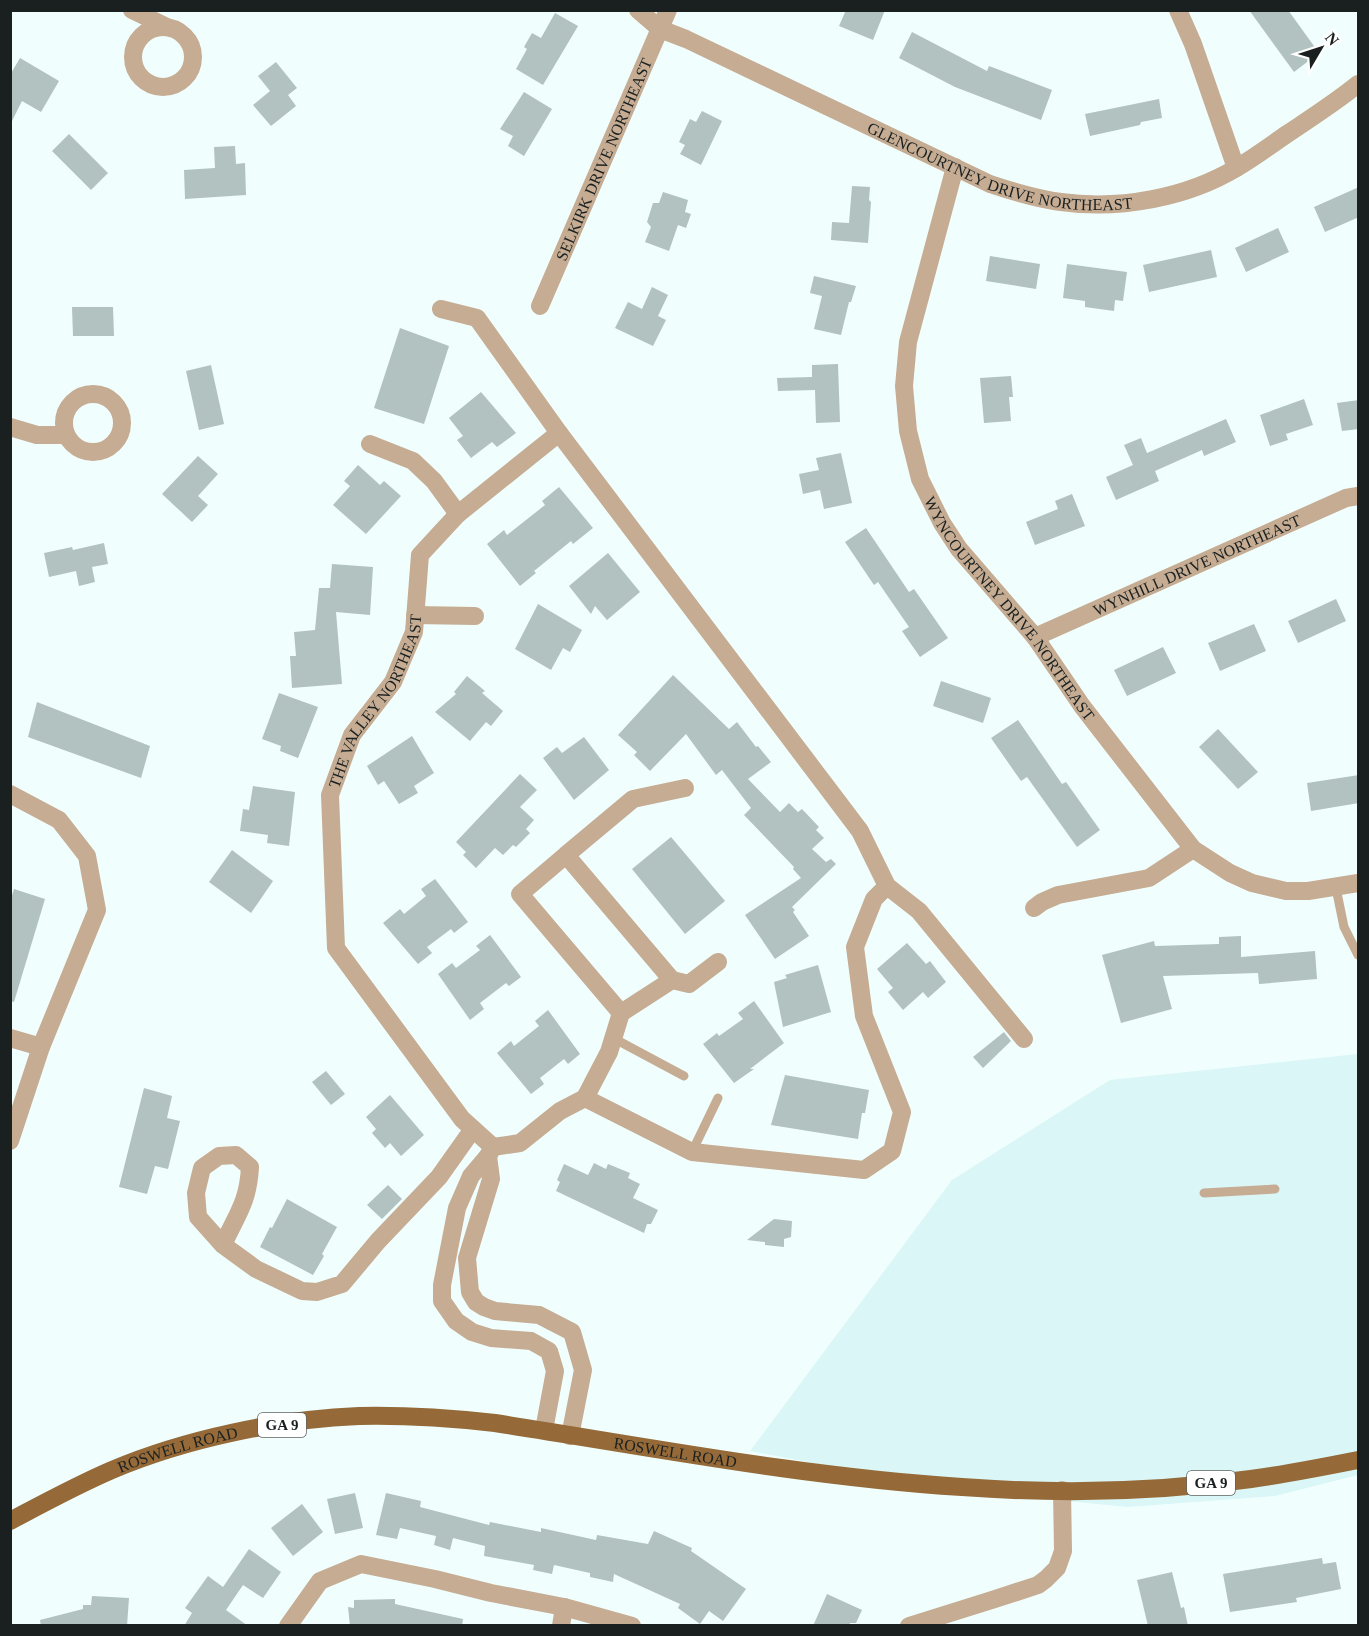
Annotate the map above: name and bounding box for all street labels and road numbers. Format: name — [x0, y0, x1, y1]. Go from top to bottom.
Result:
street label: SELKIRK DRIVE NORTHEAST — [553, 55, 655, 263]
street label: GLENCOURTNEY DRIVE NORTHEAST — [865, 119, 1134, 213]
street label: WYNCOURTNEY DRIVE NORTHEAST — [921, 494, 1098, 724]
street label: WYNHILL DRIVE NORTHEAST — [1091, 511, 1303, 619]
street label: THE VALLEY NORTHEAST — [325, 613, 424, 790]
road number: GA 9 — [258, 1413, 306, 1437]
street label: ROSWELL ROAD — [115, 1424, 239, 1476]
street label: ROSWELL ROAD — [612, 1434, 738, 1470]
road number: GA 9 — [1187, 1471, 1235, 1495]

